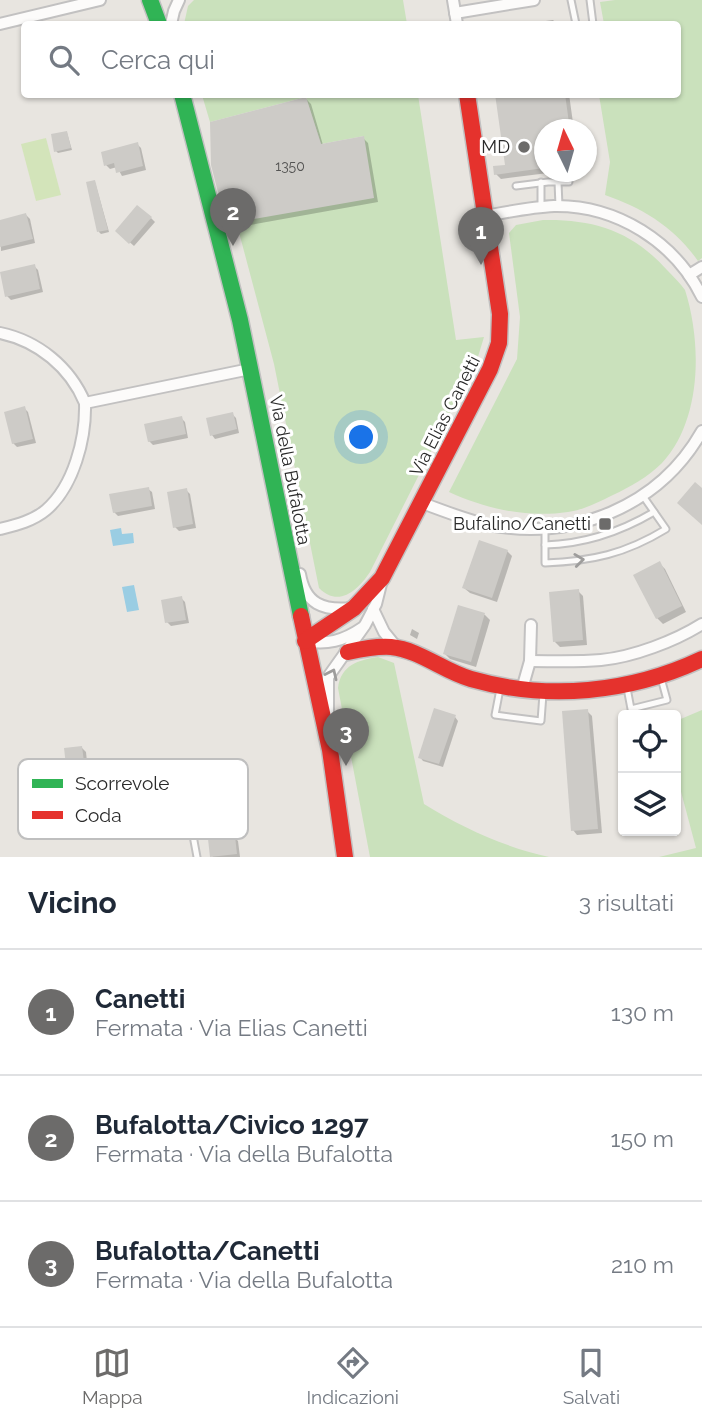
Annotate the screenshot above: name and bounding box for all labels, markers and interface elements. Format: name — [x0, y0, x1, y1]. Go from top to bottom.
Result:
search box — [21, 21, 681, 98]
icon: search — [45, 41, 83, 79]
text: Cerca qui — [101, 45, 215, 75]
north arrow — [534, 119, 597, 182]
place label: MD — [481, 136, 510, 157]
marker: MD — [516, 139, 532, 155]
house number: 1350 — [275, 158, 305, 174]
pin: 2 — [210, 188, 256, 246]
pin: 1 — [458, 207, 504, 265]
street label: Via Elias Canetti — [405, 352, 484, 480]
street label: Via della Bufalotta — [266, 393, 315, 547]
your location — [344, 420, 378, 454]
place label: Bufalino/Canetti — [453, 513, 591, 534]
marker: Bufalino/Canetti — [597, 516, 613, 532]
one-way arrow — [573, 553, 585, 568]
one-way arrow — [324, 669, 337, 682]
pin: 3 — [323, 708, 369, 766]
map controls — [618, 710, 681, 836]
button: locate — [618, 710, 681, 773]
legend — [18, 759, 248, 839]
text: Scorrevole — [75, 772, 170, 794]
button: layers — [618, 773, 681, 836]
text: Coda — [75, 804, 122, 826]
text: Vicino — [28, 885, 117, 920]
text: 3 risultati — [579, 889, 674, 916]
text: Canetti — [95, 984, 185, 1014]
text: 1 — [45, 999, 57, 1026]
text: 130 m — [611, 999, 674, 1026]
text: Fermata · Via Elias Canetti — [95, 1014, 368, 1041]
text: Bufalotta/Civico 1297 — [95, 1110, 369, 1140]
text: 2 — [45, 1125, 57, 1152]
text: 150 m — [611, 1125, 674, 1152]
text: Fermata · Via della Bufalotta — [95, 1140, 393, 1167]
text: Bufalotta/Canetti — [95, 1236, 320, 1266]
text: 3 — [45, 1251, 57, 1278]
text: 210 m — [611, 1251, 674, 1278]
text: Fermata · Via della Bufalotta — [95, 1266, 393, 1293]
tab: Mappa — [82, 1344, 143, 1408]
tab: Indicazioni — [306, 1344, 399, 1408]
tab: Salvati — [563, 1344, 620, 1408]

